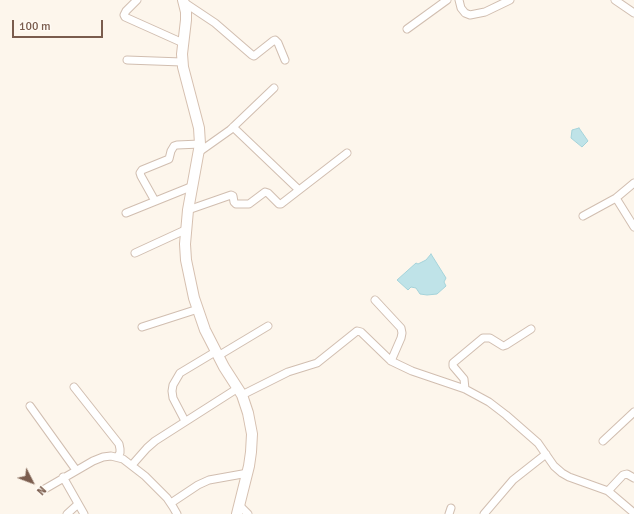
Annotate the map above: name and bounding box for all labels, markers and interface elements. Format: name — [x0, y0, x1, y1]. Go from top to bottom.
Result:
scale bar — [14, 12, 105, 38]
text: 100 m — [19, 19, 51, 34]
north arrow — [12, 462, 52, 502]
text: N — [34, 483, 49, 498]

